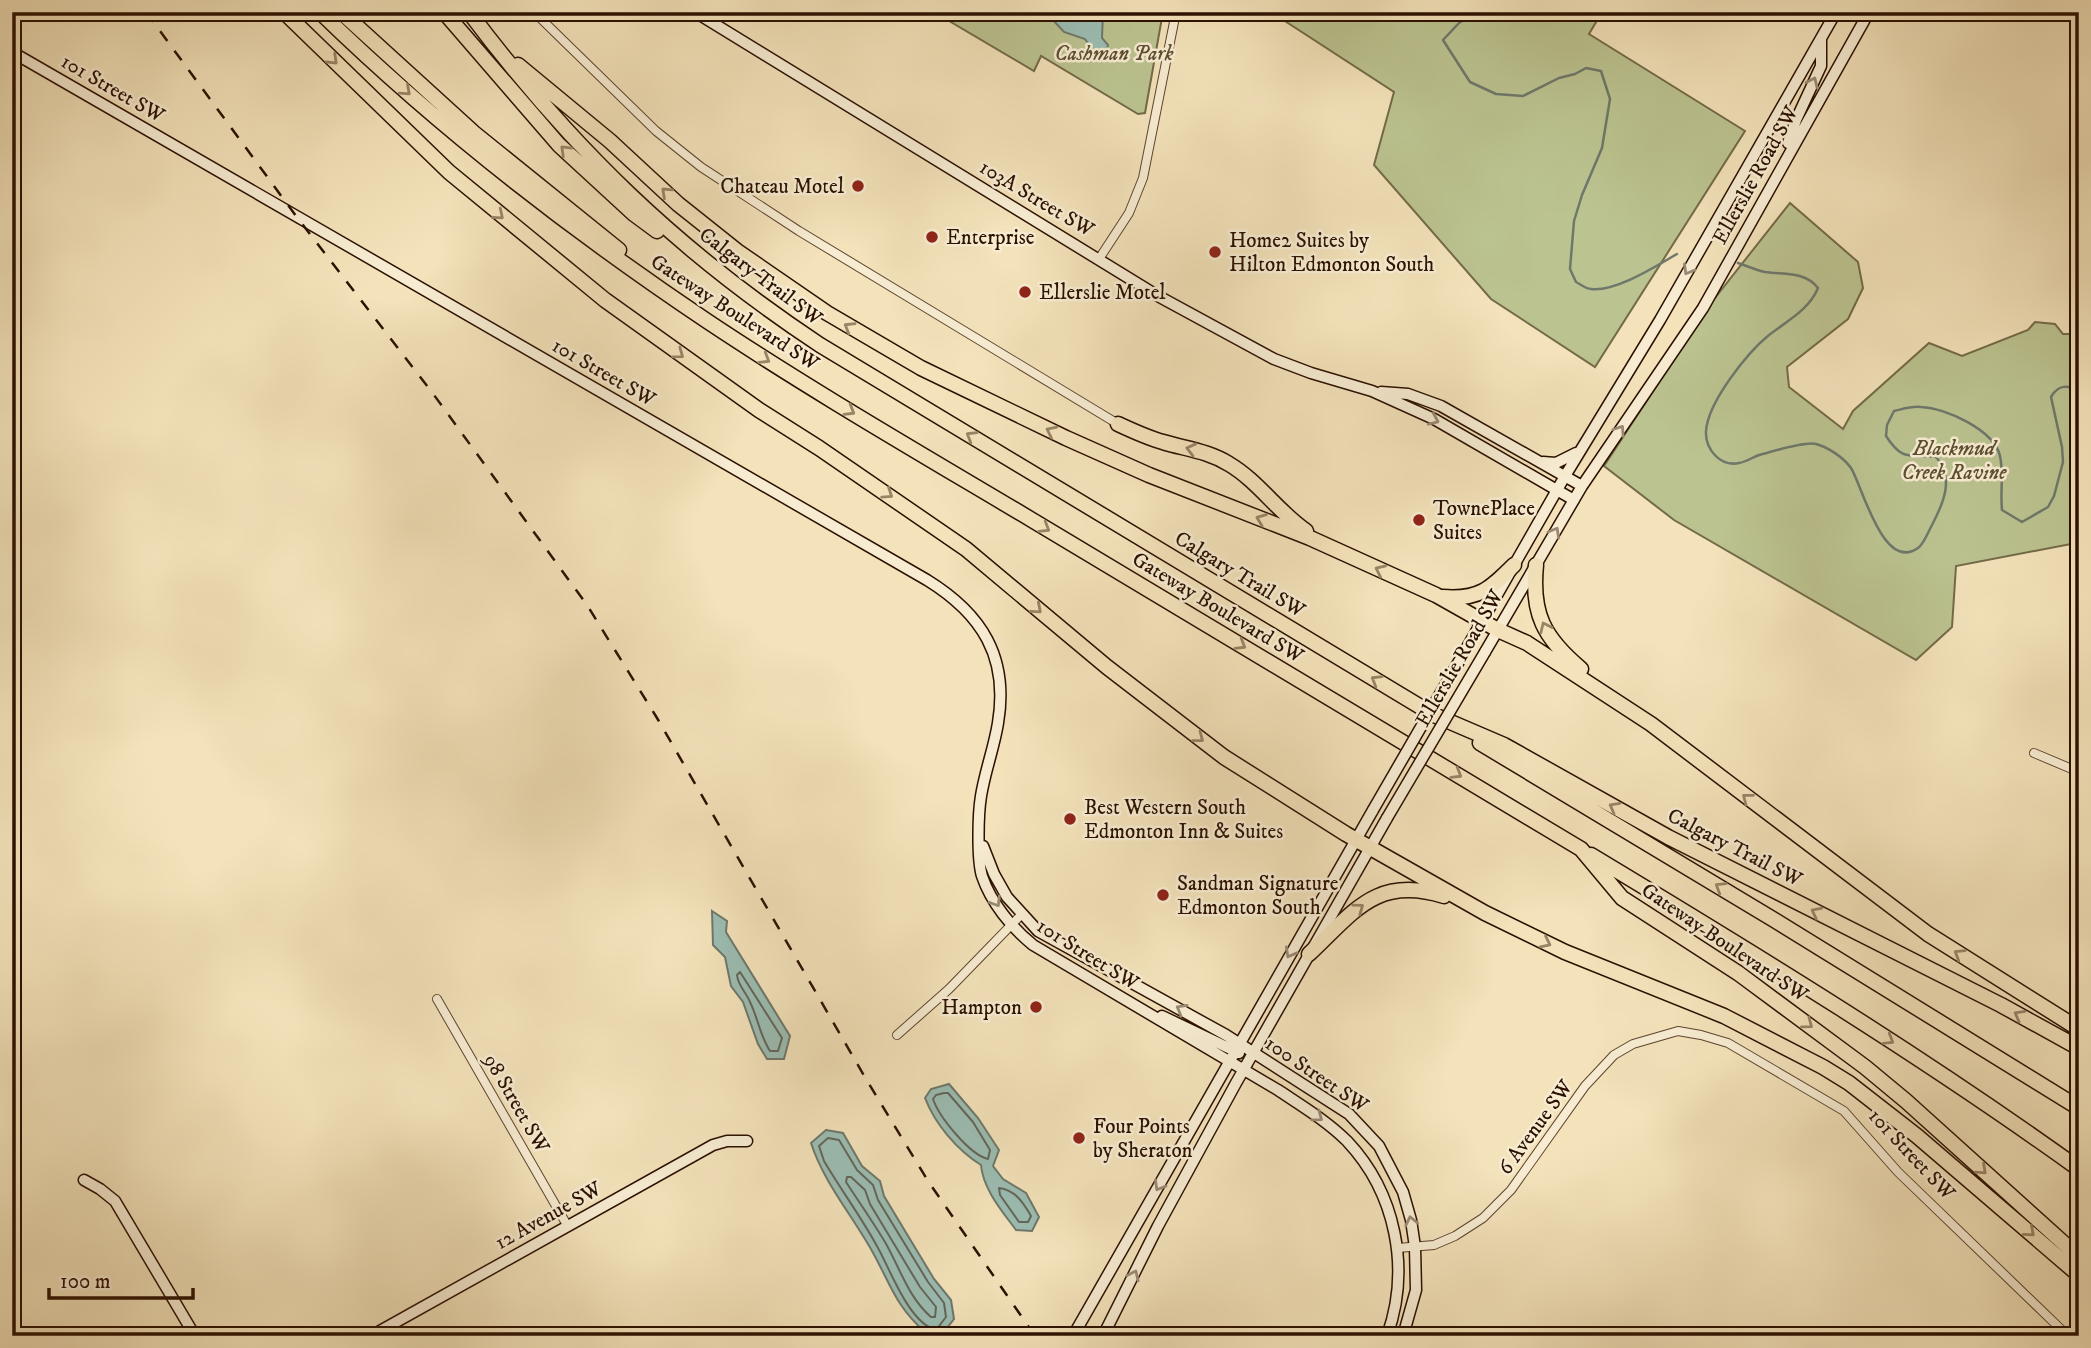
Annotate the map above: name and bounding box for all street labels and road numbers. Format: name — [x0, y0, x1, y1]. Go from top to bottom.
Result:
street label: 101 Street SW — [56, 49, 170, 129]
street label: Ellerslie Road SW — [1707, 101, 1805, 249]
street label: 103A Street SW — [974, 154, 1099, 244]
street label: Calgary Trail SW — [694, 222, 828, 332]
street label: Gateway Boulevard SW — [645, 249, 824, 377]
street label: 101 Street SW — [547, 333, 661, 413]
street label: Calgary Trail SW — [1170, 526, 1310, 624]
street label: Gateway Boulevard SW — [1127, 546, 1309, 670]
street label: Ellerslie Road SW — [1410, 585, 1510, 732]
street label: Calgary Trail SW — [1663, 803, 1807, 893]
street label: Gateway Boulevard SW — [1636, 877, 1813, 1009]
street label: 101 Street SW — [1032, 913, 1144, 997]
street label: 100 Street SW — [1260, 1031, 1374, 1119]
street label: 98 Street SW — [477, 1049, 555, 1158]
street label: 6 Avenue SW — [1493, 1075, 1579, 1180]
street label: 101 Street SW — [1862, 1104, 1961, 1206]
street label: 12 Avenue SW — [491, 1176, 607, 1256]

